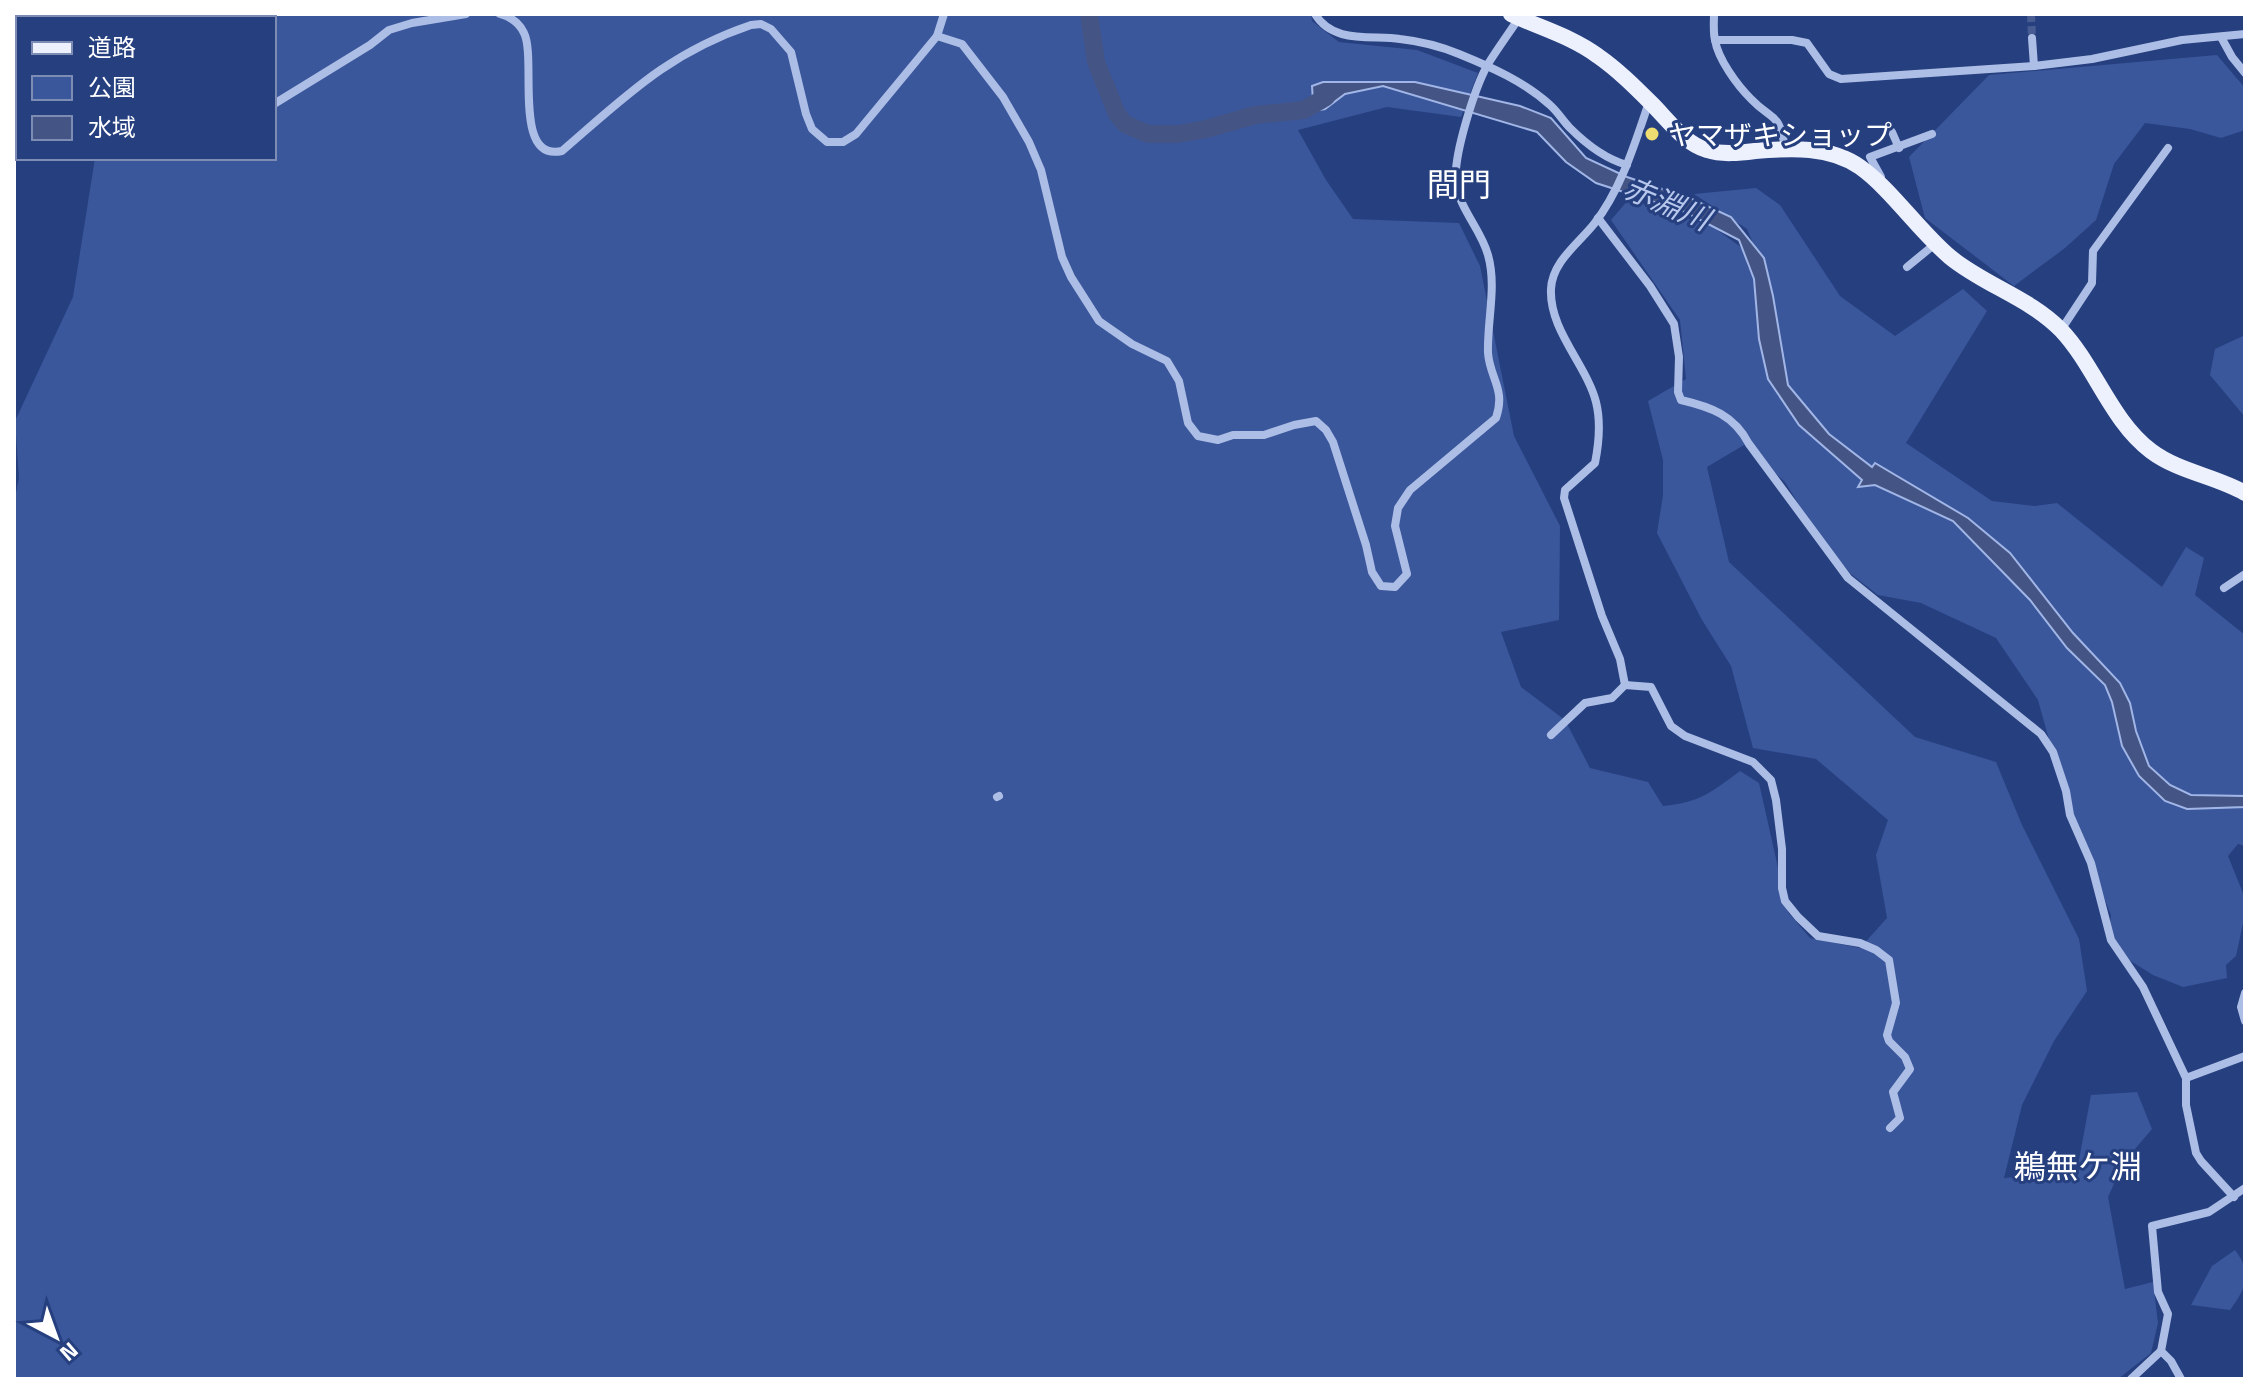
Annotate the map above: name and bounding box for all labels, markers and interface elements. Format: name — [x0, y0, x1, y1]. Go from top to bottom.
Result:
legend — [16, 16, 276, 160]
text: 道路 — [88, 29, 136, 65]
text: 公園 — [88, 69, 136, 105]
text: 水域 — [88, 109, 136, 145]
place label: ヤマザキショップ — [1668, 113, 1892, 156]
marker: ヤマザキショップ — [1643, 125, 1661, 143]
district label: 間門 — [1427, 160, 1491, 208]
water label: 赤淵川 — [1617, 164, 1720, 243]
district label: 鵜無ケ淵 — [2014, 1142, 2142, 1190]
north arrow — [16, 1297, 96, 1377]
text: N — [52, 1334, 86, 1370]

